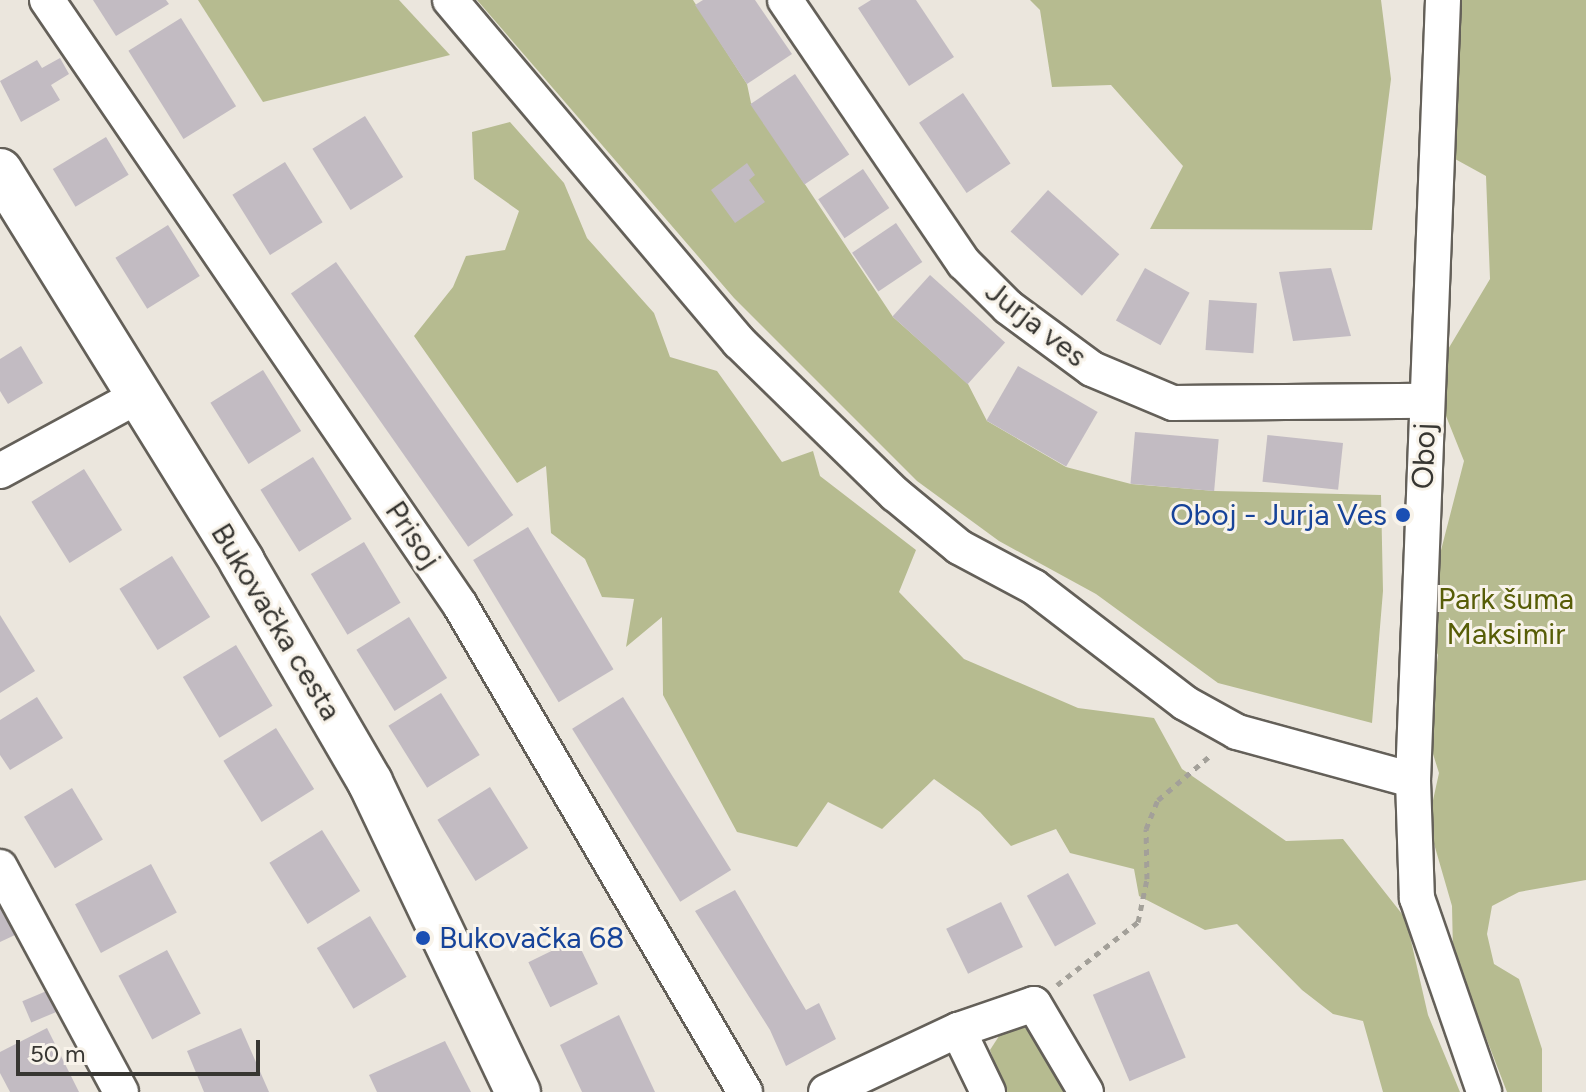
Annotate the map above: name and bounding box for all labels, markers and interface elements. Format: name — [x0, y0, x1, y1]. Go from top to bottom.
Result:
street label: Jurja ves — [978, 273, 1094, 375]
street label: Oboj — [1405, 422, 1443, 490]
street label: Prisoj — [377, 494, 449, 576]
place label: Oboj - Jurja Ves — [1170, 497, 1387, 533]
marker: Oboj - Jurja Ves — [1394, 506, 1412, 524]
street label: Bukovačka cesta — [203, 517, 349, 727]
park label: Park šuma Maksimir — [1438, 581, 1574, 652]
place label: Bukovačka 68 — [439, 920, 624, 956]
marker: Bukovačka 68 — [414, 929, 432, 947]
scale bar — [20, 1024, 264, 1074]
text: 50 m — [30, 1039, 86, 1068]

